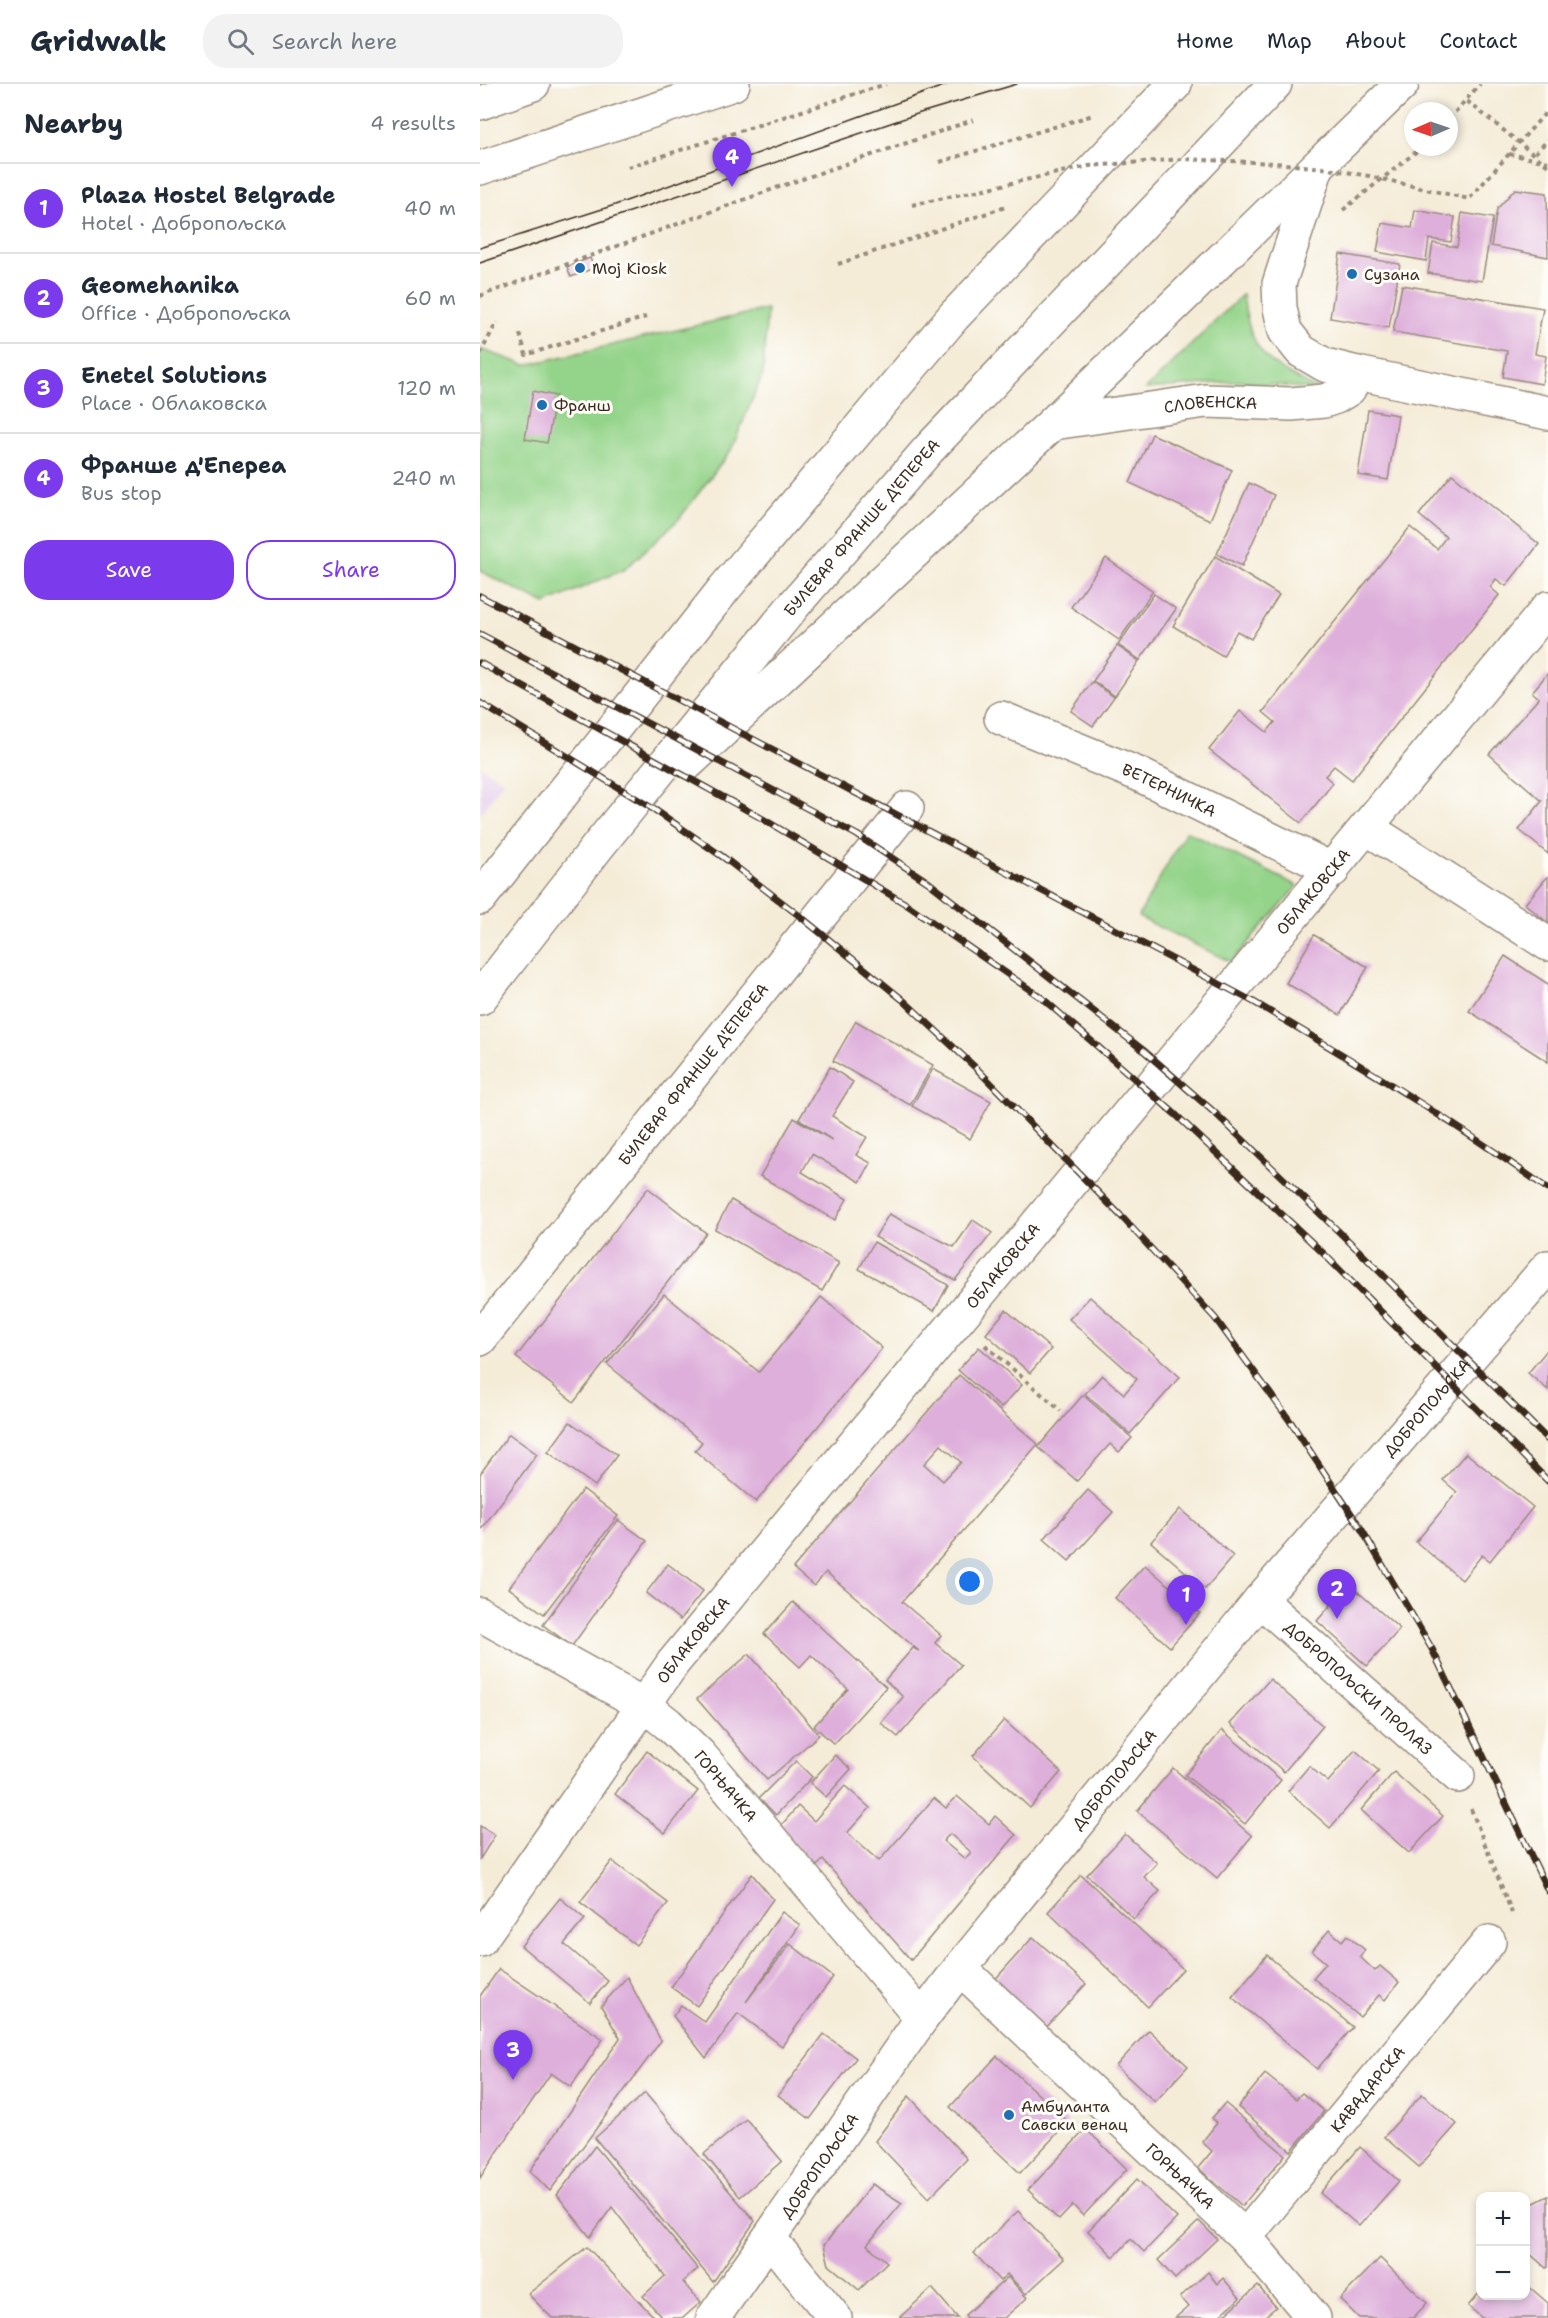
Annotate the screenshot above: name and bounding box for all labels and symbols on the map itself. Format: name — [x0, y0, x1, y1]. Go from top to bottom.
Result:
north arrow — [1404, 102, 1458, 156]
pin: 4 — [712, 138, 752, 187]
place label: Moj Kiosk — [592, 258, 667, 279]
marker: Moj Kiosk — [573, 261, 587, 275]
place label: Сузана — [1364, 264, 1420, 285]
marker: Сузана — [1345, 267, 1359, 281]
street label: СЛОВЕНСКА — [1162, 390, 1258, 417]
place label: Франш — [554, 395, 611, 416]
marker: Франш — [535, 398, 549, 412]
street label: БУЛЕВАР ФРАНШЕ Д'ЕПЕРЕА — [779, 434, 944, 620]
street label: ВЕТЕРНИЧКА — [1119, 758, 1220, 821]
street label: ОБЛАКОВСКА — [1271, 844, 1355, 939]
street label: БУЛЕВАР ФРАНШЕ Д'ЕПЕРЕА — [613, 979, 773, 1170]
street label: ОБЛАКОВСКА — [961, 1218, 1044, 1313]
street label: ДОБРОПОЉСКА — [1378, 1354, 1475, 1461]
your location — [955, 1567, 984, 1596]
pin: 2 — [1318, 1570, 1356, 1619]
pin: 1 — [1166, 1576, 1206, 1625]
street label: ОБЛАКОВСКА — [652, 1592, 734, 1687]
street label: ДОБРОПОЉСКИ ПРОЛАЗ — [1280, 1616, 1437, 1759]
street label: ДОБРОПОЉСКА — [1067, 1725, 1161, 1834]
street label: ГОРЊАЧКА — [690, 1746, 762, 1826]
pin: 3 — [494, 2030, 532, 2080]
street label: КАВАДАРСКА — [1325, 2041, 1409, 2137]
place label: Амбуланта Савски венац — [1021, 2096, 1128, 2135]
marker: Амбуланта Савски венац — [1002, 2108, 1016, 2122]
street label: ДОБРОПОЉСКА — [775, 2109, 863, 2222]
street label: ГОРЊАЧКА — [1141, 2138, 1219, 2214]

